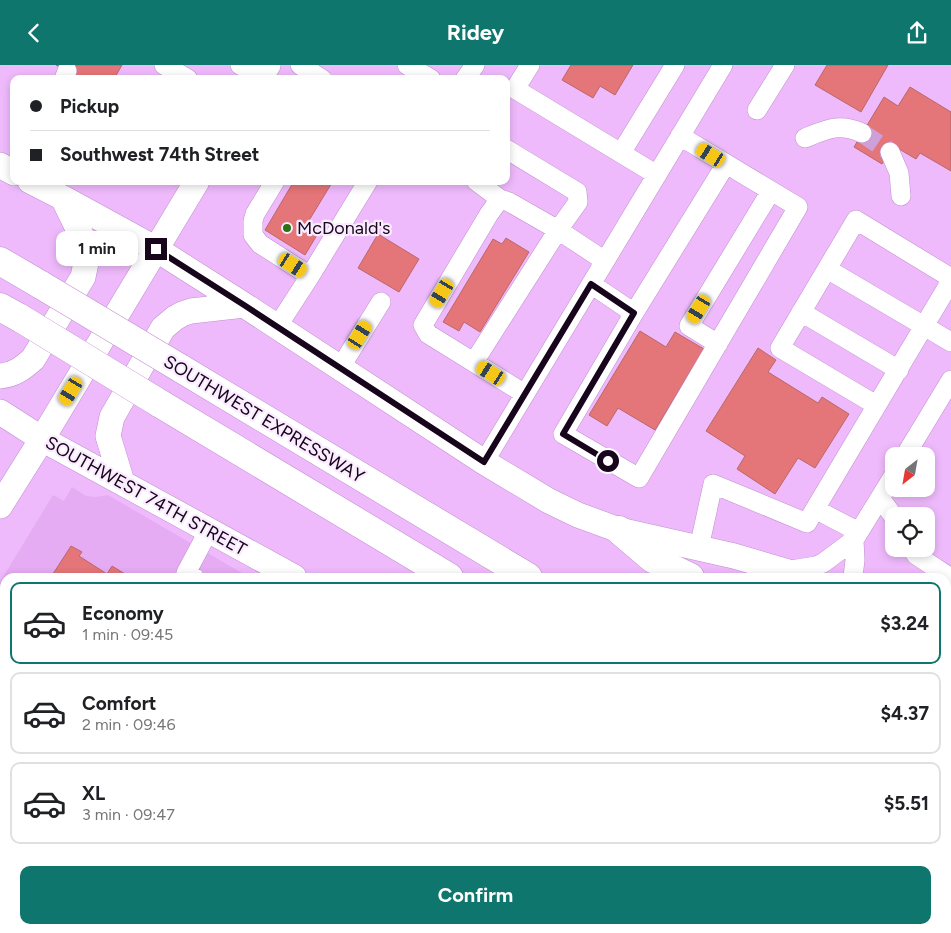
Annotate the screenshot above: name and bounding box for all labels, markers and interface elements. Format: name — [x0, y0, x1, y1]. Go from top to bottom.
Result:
icon: back — [20, 19, 48, 47]
text: Ridey — [447, 19, 504, 46]
icon: share — [903, 19, 931, 47]
text: Pickup — [60, 95, 119, 118]
car — [694, 141, 727, 169]
text: Southwest 74th Street — [60, 143, 259, 166]
place label: McDonald's — [297, 217, 391, 239]
marker: McDonald's — [281, 222, 293, 234]
callout: 1 min — [56, 231, 138, 267]
route end — [145, 238, 167, 260]
text: 1 min — [78, 239, 116, 258]
car — [276, 251, 309, 279]
car — [427, 276, 456, 310]
car — [684, 292, 713, 326]
car — [345, 318, 374, 352]
street label: SOUTHWEST EXPRESSWAY — [160, 350, 368, 488]
car — [474, 359, 507, 387]
car — [56, 374, 85, 408]
street label: SOUTHWEST 74TH STREET — [42, 431, 251, 561]
north arrow — [885, 447, 935, 497]
map controls — [885, 447, 935, 557]
route start — [597, 450, 619, 472]
button: locate — [885, 507, 935, 557]
icon: car — [22, 601, 67, 646]
text: Economy — [82, 602, 164, 625]
text: $3.24 — [880, 612, 929, 635]
text: 1 min · 09:45 — [82, 625, 173, 644]
icon: car — [22, 691, 67, 736]
text: Comfort — [82, 692, 157, 715]
text: $4.37 — [881, 702, 929, 725]
text: 2 min · 09:46 — [82, 715, 175, 734]
icon: car — [22, 781, 67, 826]
text: XL — [82, 782, 105, 805]
text: $5.51 — [884, 792, 929, 815]
text: 3 min · 09:47 — [82, 805, 175, 824]
button: Confirm — [20, 866, 931, 924]

